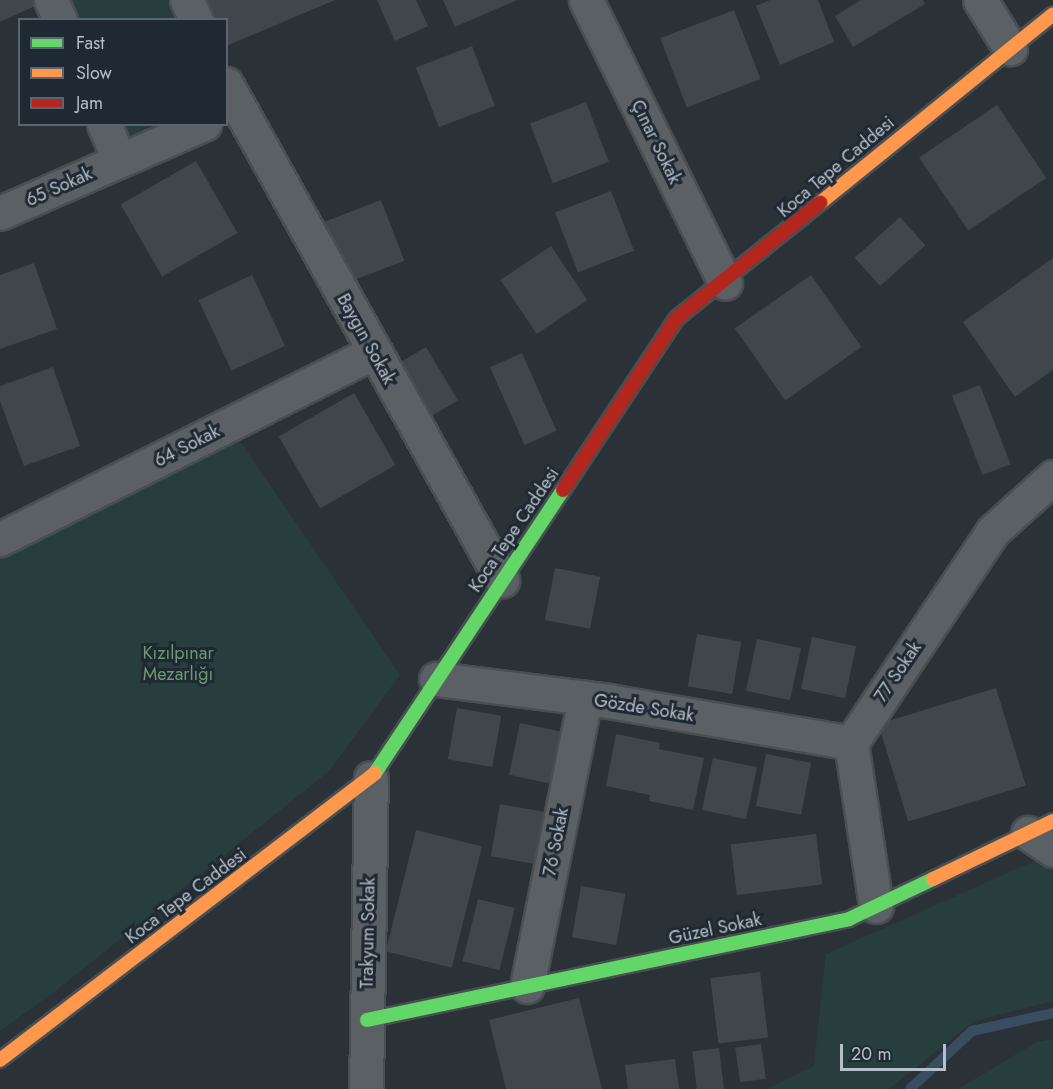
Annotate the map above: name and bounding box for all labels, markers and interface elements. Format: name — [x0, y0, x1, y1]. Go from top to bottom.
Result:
legend — [18, 18, 228, 126]
text: Fast — [76, 30, 105, 56]
text: Slow — [76, 60, 112, 86]
text: Jam — [76, 90, 103, 116]
street label: Çınar Sokak — [626, 96, 686, 188]
street label: Koca Tepe Caddesi — [773, 112, 899, 222]
street label: 65 Sokak — [23, 163, 95, 211]
street label: Baygın Sokak — [332, 290, 400, 388]
street label: 64 Sokak — [151, 420, 223, 472]
street label: Koca Tepe Caddesi — [464, 464, 564, 596]
street label: 77 Sokak — [870, 638, 926, 706]
park label: Kızılpınar Mezarlığı — [142, 643, 214, 686]
street label: Gözde Sokak — [592, 689, 696, 727]
street label: 76 Sokak — [539, 806, 573, 878]
street label: Koca Tepe Caddesi — [121, 844, 251, 948]
street label: Trakyum Sokak — [356, 877, 380, 989]
street label: Güzel Sokak — [667, 909, 763, 949]
scale bar — [843, 1032, 950, 1070]
text: 20 m — [851, 1041, 891, 1067]

